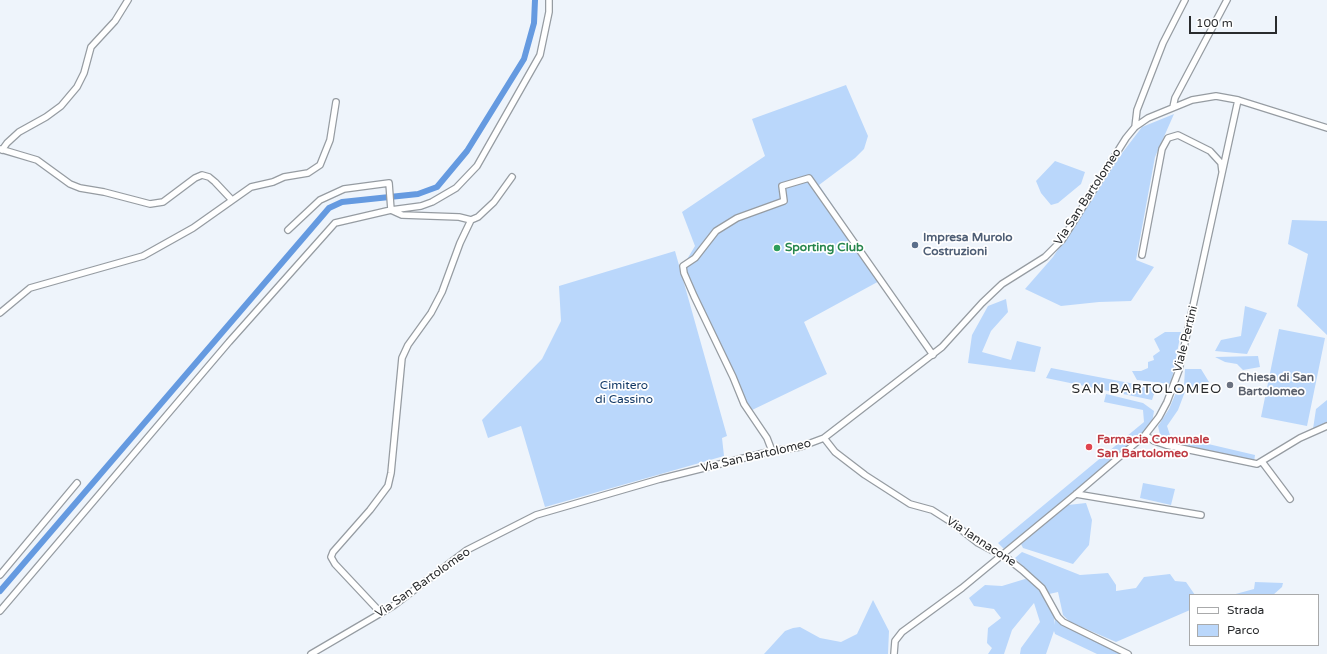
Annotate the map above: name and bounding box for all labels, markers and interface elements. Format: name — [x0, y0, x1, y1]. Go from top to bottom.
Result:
scale bar — [1191, 8, 1279, 34]
text: 100 m — [1196, 16, 1233, 30]
street label: Via San Bartolomeo — [1051, 146, 1125, 248]
place label: Impresa Murolo Costruzioni — [923, 231, 1012, 259]
marker: Impresa Murolo Costruzioni — [910, 240, 920, 250]
place label: Sporting Club — [785, 241, 864, 255]
marker: Sporting Club — [772, 243, 782, 253]
street label: Viale Pertini — [1171, 304, 1201, 374]
place label: Chiesa di San Bartolomeo — [1238, 371, 1314, 399]
park label: Cimitero di Cassino — [595, 379, 653, 407]
marker: Chiesa di San Bartolomeo — [1225, 380, 1235, 390]
district label: SAN BARTOLOMEO — [1072, 381, 1222, 397]
place label: Farmacia Comunale San Bartolomeo — [1097, 433, 1209, 461]
street label: Via San Bartolomeo — [700, 436, 812, 476]
marker: Farmacia Comunale San Bartolomeo — [1084, 442, 1094, 452]
street label: Via Iannacone — [943, 514, 1019, 570]
street label: Via San Bartolomeo — [373, 545, 473, 621]
legend — [1189, 594, 1319, 646]
text: Strada — [1227, 603, 1264, 617]
text: Parco — [1227, 623, 1260, 637]

